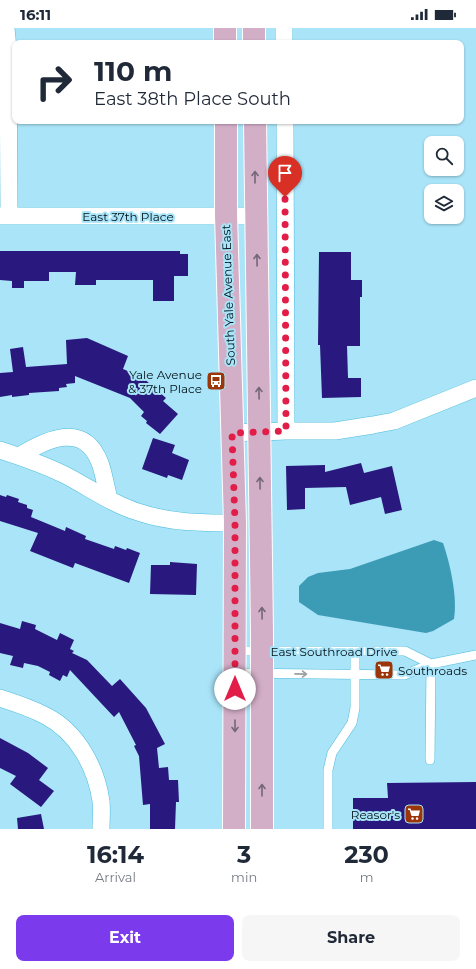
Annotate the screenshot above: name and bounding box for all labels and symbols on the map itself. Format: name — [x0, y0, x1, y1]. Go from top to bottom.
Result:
pin — [268, 156, 302, 197]
one-way arrow — [252, 171, 259, 184]
street label: East 37th Place — [82, 209, 174, 224]
street label: South Yale Avenue East — [218, 224, 238, 366]
one-way arrow — [253, 254, 261, 267]
place label: Yale Avenue & 37th Place — [128, 367, 202, 396]
bus stop icon: Yale Avenue & 37th Place — [205, 370, 227, 392]
one-way arrow — [255, 387, 263, 400]
one-way arrow — [256, 477, 264, 490]
one-way arrow — [258, 606, 266, 619]
street label: East Southroad Drive — [271, 644, 397, 659]
supermarket icon: Southroads — [373, 659, 395, 681]
place label: Southroads — [398, 663, 467, 678]
position arrow — [214, 668, 256, 710]
one-way arrow — [294, 670, 307, 678]
one-way arrow — [231, 719, 238, 732]
one-way arrow — [258, 784, 266, 797]
supermarket icon: Reasor's — [403, 803, 425, 825]
place label: Reasor's — [351, 807, 400, 822]

